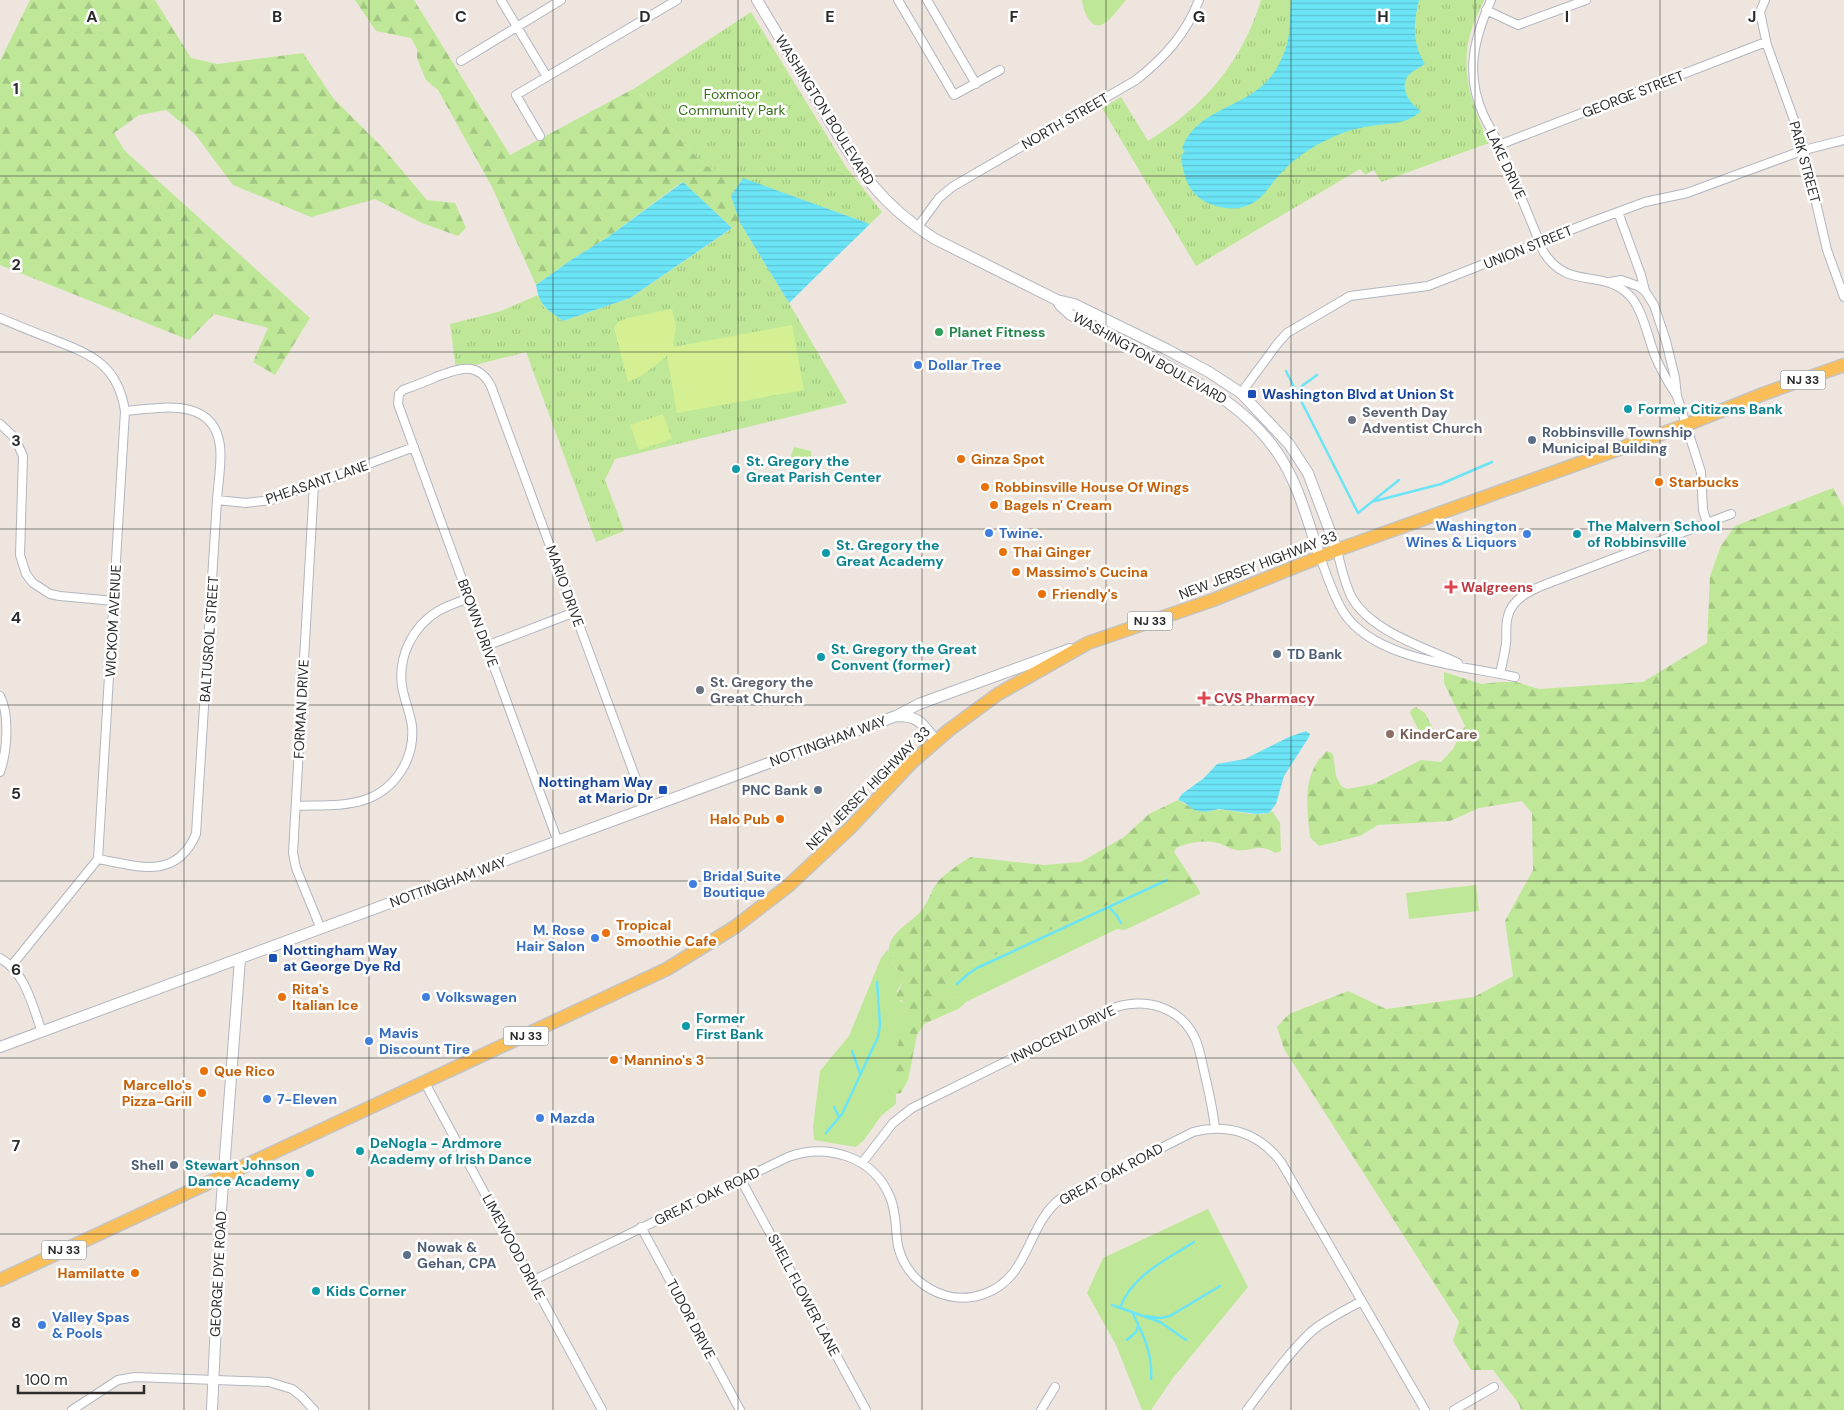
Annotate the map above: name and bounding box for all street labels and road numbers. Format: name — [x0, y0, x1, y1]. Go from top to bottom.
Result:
street label: WASHINGTON BOULEVARD — [771, 32, 879, 188]
street label: GEORGE STREET — [1580, 66, 1687, 122]
street label: NORTH STREET — [1018, 89, 1112, 153]
street label: PARK STREET — [1785, 119, 1825, 205]
street label: LAKE DRIVE — [1482, 126, 1530, 202]
street label: UNION STREET — [1481, 221, 1575, 273]
street label: WASHINGTON BOULEVARD — [1070, 308, 1230, 408]
road number: NJ 33 — [1780, 370, 1826, 390]
street label: PHEASANT LANE — [263, 456, 371, 508]
street label: NEW JERSEY HIGHWAY 33 — [1176, 526, 1340, 604]
street label: MARIO DRIVE — [542, 543, 588, 629]
street label: WICKOM AVENUE — [101, 564, 125, 678]
street label: BALTUSROL STREET — [196, 575, 222, 703]
street label: BROWN DRIVE — [454, 576, 502, 670]
road number: NJ 33 — [1128, 612, 1172, 630]
street label: FORMAN DRIVE — [289, 659, 313, 759]
street label: NOTTINGHAM WAY — [767, 712, 889, 770]
street label: NEW JERSEY HIGHWAY 33 — [802, 722, 934, 854]
street label: NOTTINGHAM WAY — [387, 853, 509, 911]
street label: INNOCENZI DRIVE — [1008, 1001, 1118, 1067]
road number: NJ 33 — [504, 1026, 548, 1046]
street label: GREAT OAK ROAD — [1056, 1139, 1166, 1209]
street label: GREAT OAK ROAD — [651, 1163, 763, 1229]
street label: LIMEWOOD DRIVE — [479, 1191, 549, 1303]
street label: GEORGE DYE ROAD — [206, 1211, 230, 1337]
street label: SHELL FLOWER LANE — [764, 1231, 844, 1359]
road number: NJ 33 — [42, 1240, 86, 1260]
street label: TUDOR DRIVE — [662, 1276, 720, 1362]

